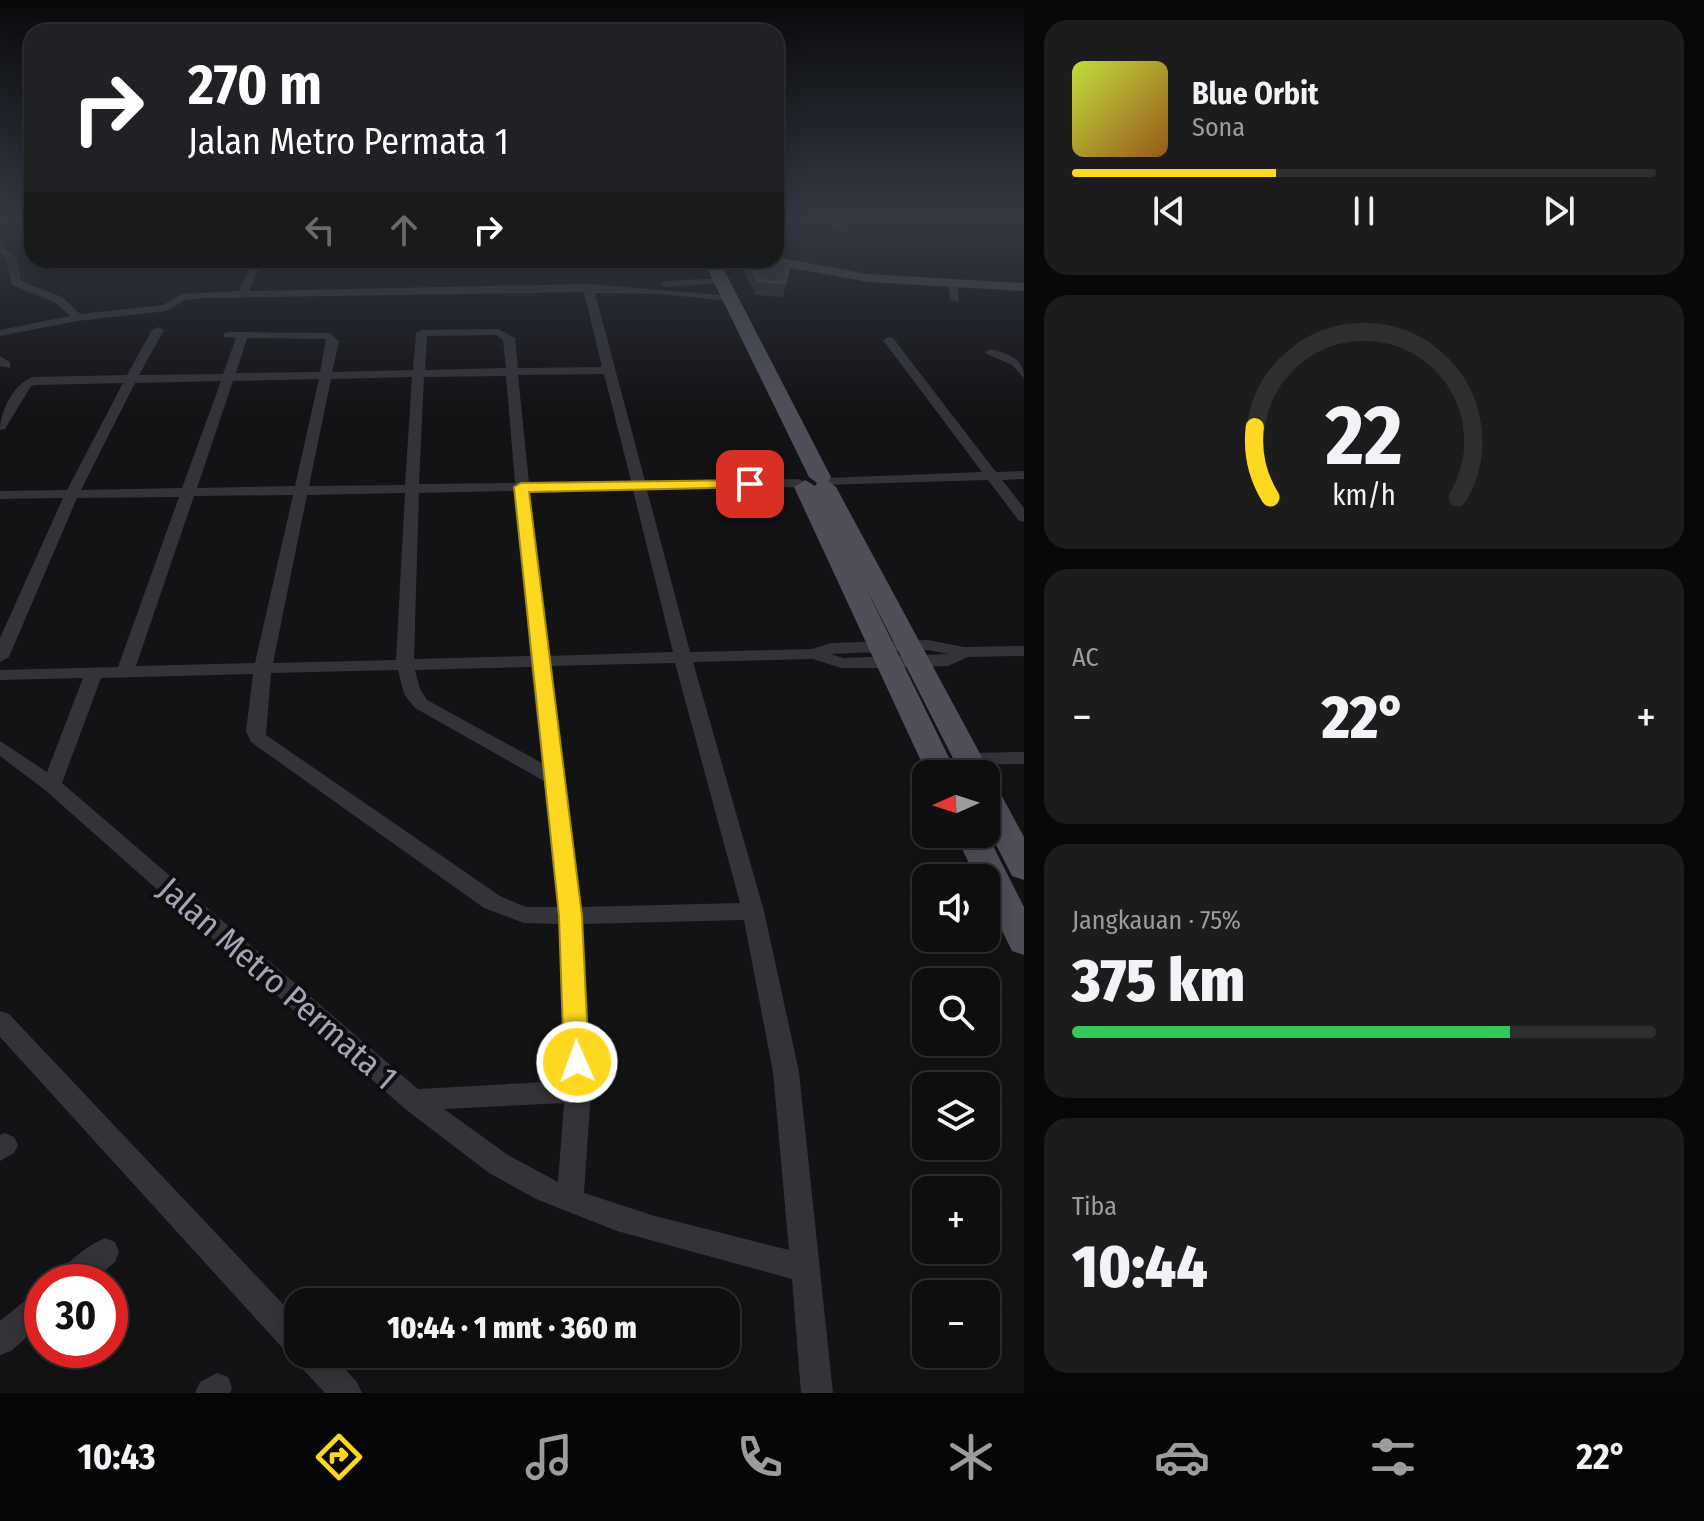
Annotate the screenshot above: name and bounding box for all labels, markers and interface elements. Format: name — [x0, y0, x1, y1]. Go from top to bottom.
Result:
text: 270 m — [188, 52, 322, 119]
icon: right — [56, 56, 160, 160]
text: Blue Orbit — [1192, 76, 1318, 112]
text: Sona — [1192, 112, 1245, 143]
text: Jalan Metro Permata 1 — [188, 120, 509, 164]
icon: previous — [1147, 189, 1191, 233]
icon: pause — [1342, 189, 1386, 233]
icon: next — [1537, 189, 1581, 233]
icon: left — [298, 208, 342, 252]
icon: ahead — [382, 208, 426, 252]
icon: right — [466, 208, 510, 252]
text: 22 — [1324, 385, 1403, 485]
pin — [716, 450, 784, 518]
icon: arrive — [728, 462, 772, 506]
text: km/h — [1332, 478, 1396, 513]
text: AC — [1072, 642, 1099, 673]
text: 22° — [1322, 682, 1406, 754]
text: − — [1072, 691, 1092, 744]
text: + — [1636, 691, 1656, 744]
north arrow — [912, 760, 1000, 848]
map controls — [912, 760, 1000, 1368]
button: sound — [912, 864, 1000, 952]
street label: Jalan Metro Permata 1 — [150, 869, 405, 1098]
text: Jangkauan · 75% — [1072, 905, 1241, 936]
text: 375 km — [1072, 945, 1245, 1017]
button: search — [912, 968, 1000, 1056]
position arrow — [535, 1020, 619, 1104]
button: layers — [912, 1072, 1000, 1160]
button: + — [912, 1176, 1000, 1264]
text: Tiba — [1072, 1191, 1117, 1222]
text: 10:44 — [1072, 1231, 1208, 1303]
speed limit sign: 30 — [24, 1264, 128, 1368]
button: − — [912, 1280, 1000, 1368]
text: 10:44 · 1 mnt · 360 m — [387, 1310, 637, 1346]
icon: directions — [311, 1429, 367, 1485]
icon: music — [521, 1429, 577, 1485]
icon: phone — [732, 1429, 788, 1485]
icon: climate — [943, 1429, 999, 1485]
icon: car — [1154, 1429, 1210, 1485]
icon: filters — [1365, 1429, 1421, 1485]
text: 10:43 — [77, 1435, 156, 1479]
text: 22° — [1576, 1435, 1626, 1479]

